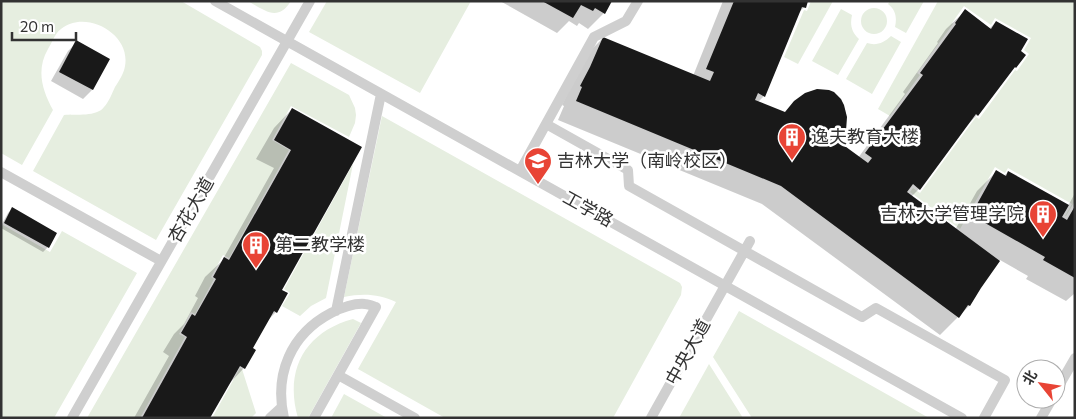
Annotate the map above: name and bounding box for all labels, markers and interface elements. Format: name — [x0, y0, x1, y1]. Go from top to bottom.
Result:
scale bar — [12, 10, 76, 42]
text: 20 m — [20, 17, 54, 35]
building icon: 逸夫教育大楼 — [777, 122, 807, 161]
place label: 逸夫教育大楼 — [811, 125, 919, 147]
school or university icon: 吉林大学（南岭校区） — [523, 146, 553, 185]
place label: 吉林大学（南岭校区） — [557, 149, 737, 171]
street label: 杏花大道 — [163, 173, 218, 246]
street label: 工学路 — [560, 185, 617, 231]
building icon: 吉林大学管理学院 — [1028, 199, 1058, 238]
place label: 吉林大学管理学院 — [880, 202, 1024, 224]
building icon: 第二教学楼 — [241, 230, 271, 269]
place label: 第二教学楼 — [275, 233, 365, 255]
street label: 中央大道 — [660, 315, 714, 388]
north arrow — [1016, 359, 1066, 409]
text: 北 — [1018, 367, 1040, 388]

